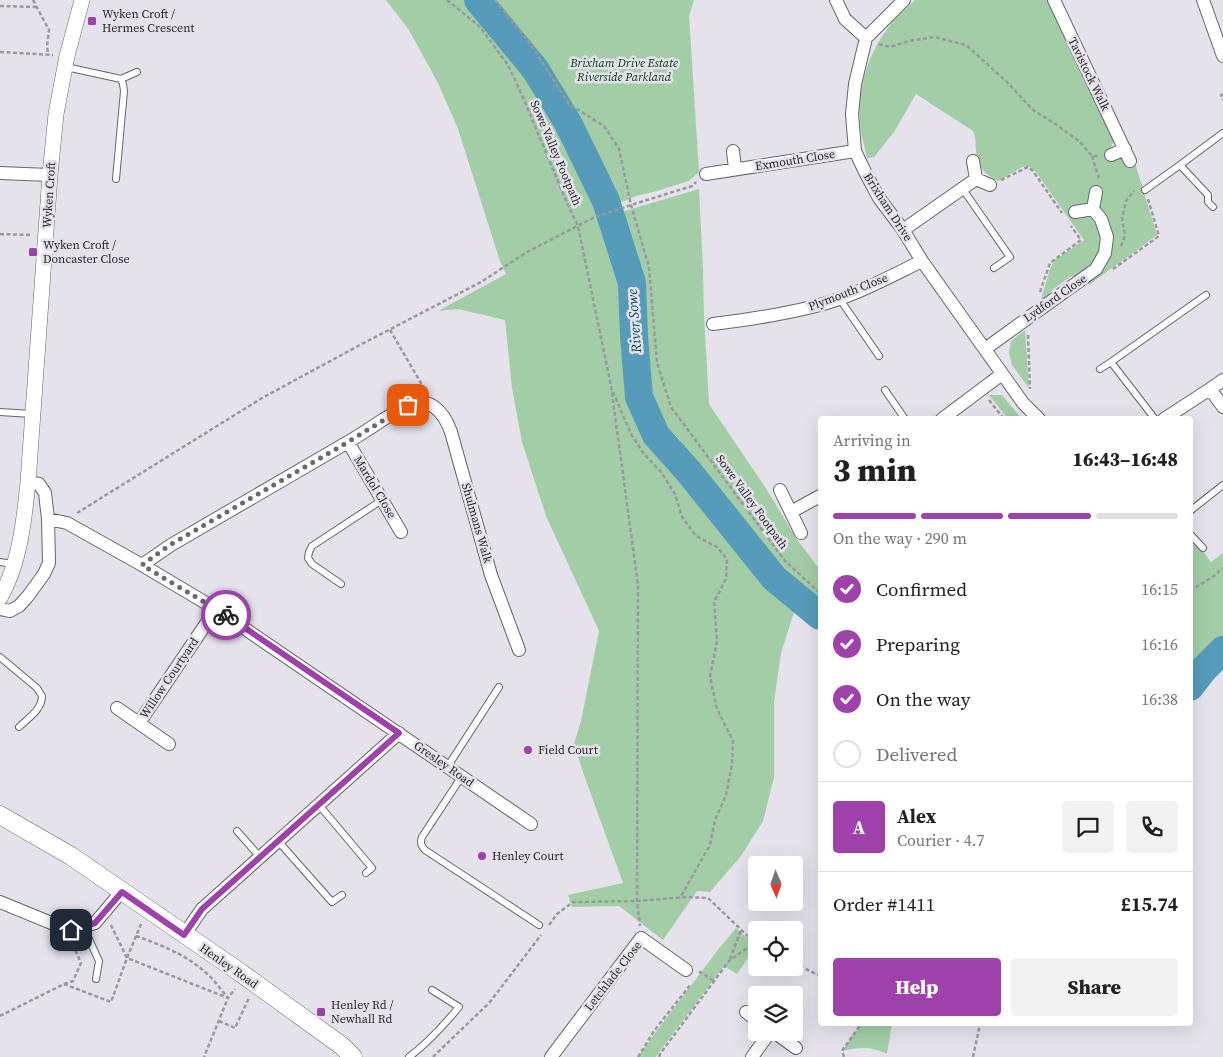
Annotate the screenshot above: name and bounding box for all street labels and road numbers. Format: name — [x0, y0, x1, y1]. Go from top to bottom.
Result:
street label: Tavistock Walk — [1064, 35, 1114, 114]
street label: Sowe Valley Footpath — [527, 98, 585, 208]
street label: Exmouth Close — [754, 146, 836, 174]
street label: Wyken Croft — [39, 161, 59, 229]
street label: Brixham Drive — [860, 170, 916, 244]
street label: Plymouth Close — [806, 269, 890, 315]
street label: Lydford Close — [1020, 270, 1090, 326]
street label: Sowe Valley Footpath — [712, 452, 792, 552]
street label: Mardol Close — [350, 453, 400, 521]
street label: Shulmans Walk — [458, 481, 496, 565]
street label: Willow Courtyard — [136, 634, 202, 722]
street label: Gresley Road — [411, 737, 477, 791]
street label: Letchlade Close — [581, 938, 645, 1014]
street label: Henley Road — [196, 940, 262, 992]

